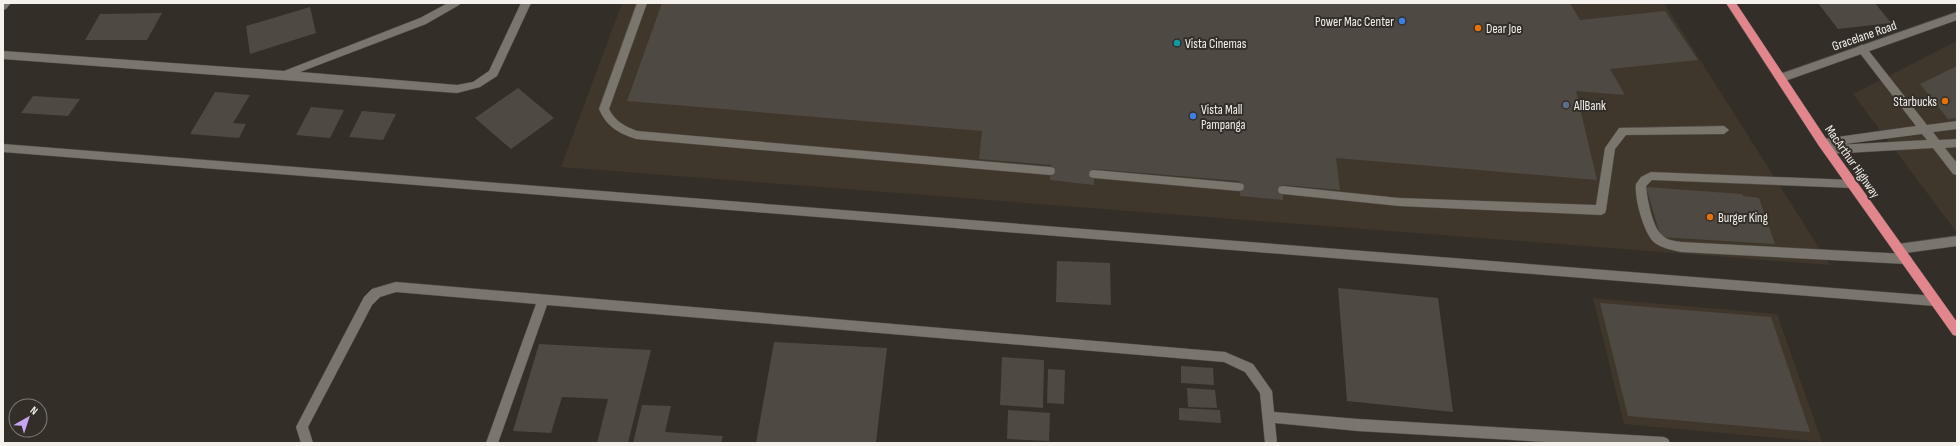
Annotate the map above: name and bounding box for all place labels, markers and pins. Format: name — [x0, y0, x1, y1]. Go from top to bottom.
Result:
place label: Power Mac Center — [1315, 14, 1394, 30]
marker: Power Mac Center — [1397, 16, 1407, 26]
place label: Dear Joe — [1486, 21, 1522, 37]
marker: Dear Joe — [1473, 23, 1483, 33]
place label: Vista Cinemas — [1185, 36, 1247, 52]
marker: Vista Cinemas — [1172, 38, 1182, 48]
place label: Starbucks — [1893, 94, 1937, 110]
marker: Starbucks — [1940, 96, 1950, 106]
place label: AllBank — [1573, 98, 1606, 114]
marker: AllBank — [1561, 100, 1571, 110]
place label: Vista Mall Pampanga — [1201, 102, 1246, 133]
marker: Vista Mall Pampanga — [1188, 111, 1198, 121]
place label: Burger King — [1718, 210, 1768, 226]
marker: Burger King — [1705, 212, 1715, 222]

